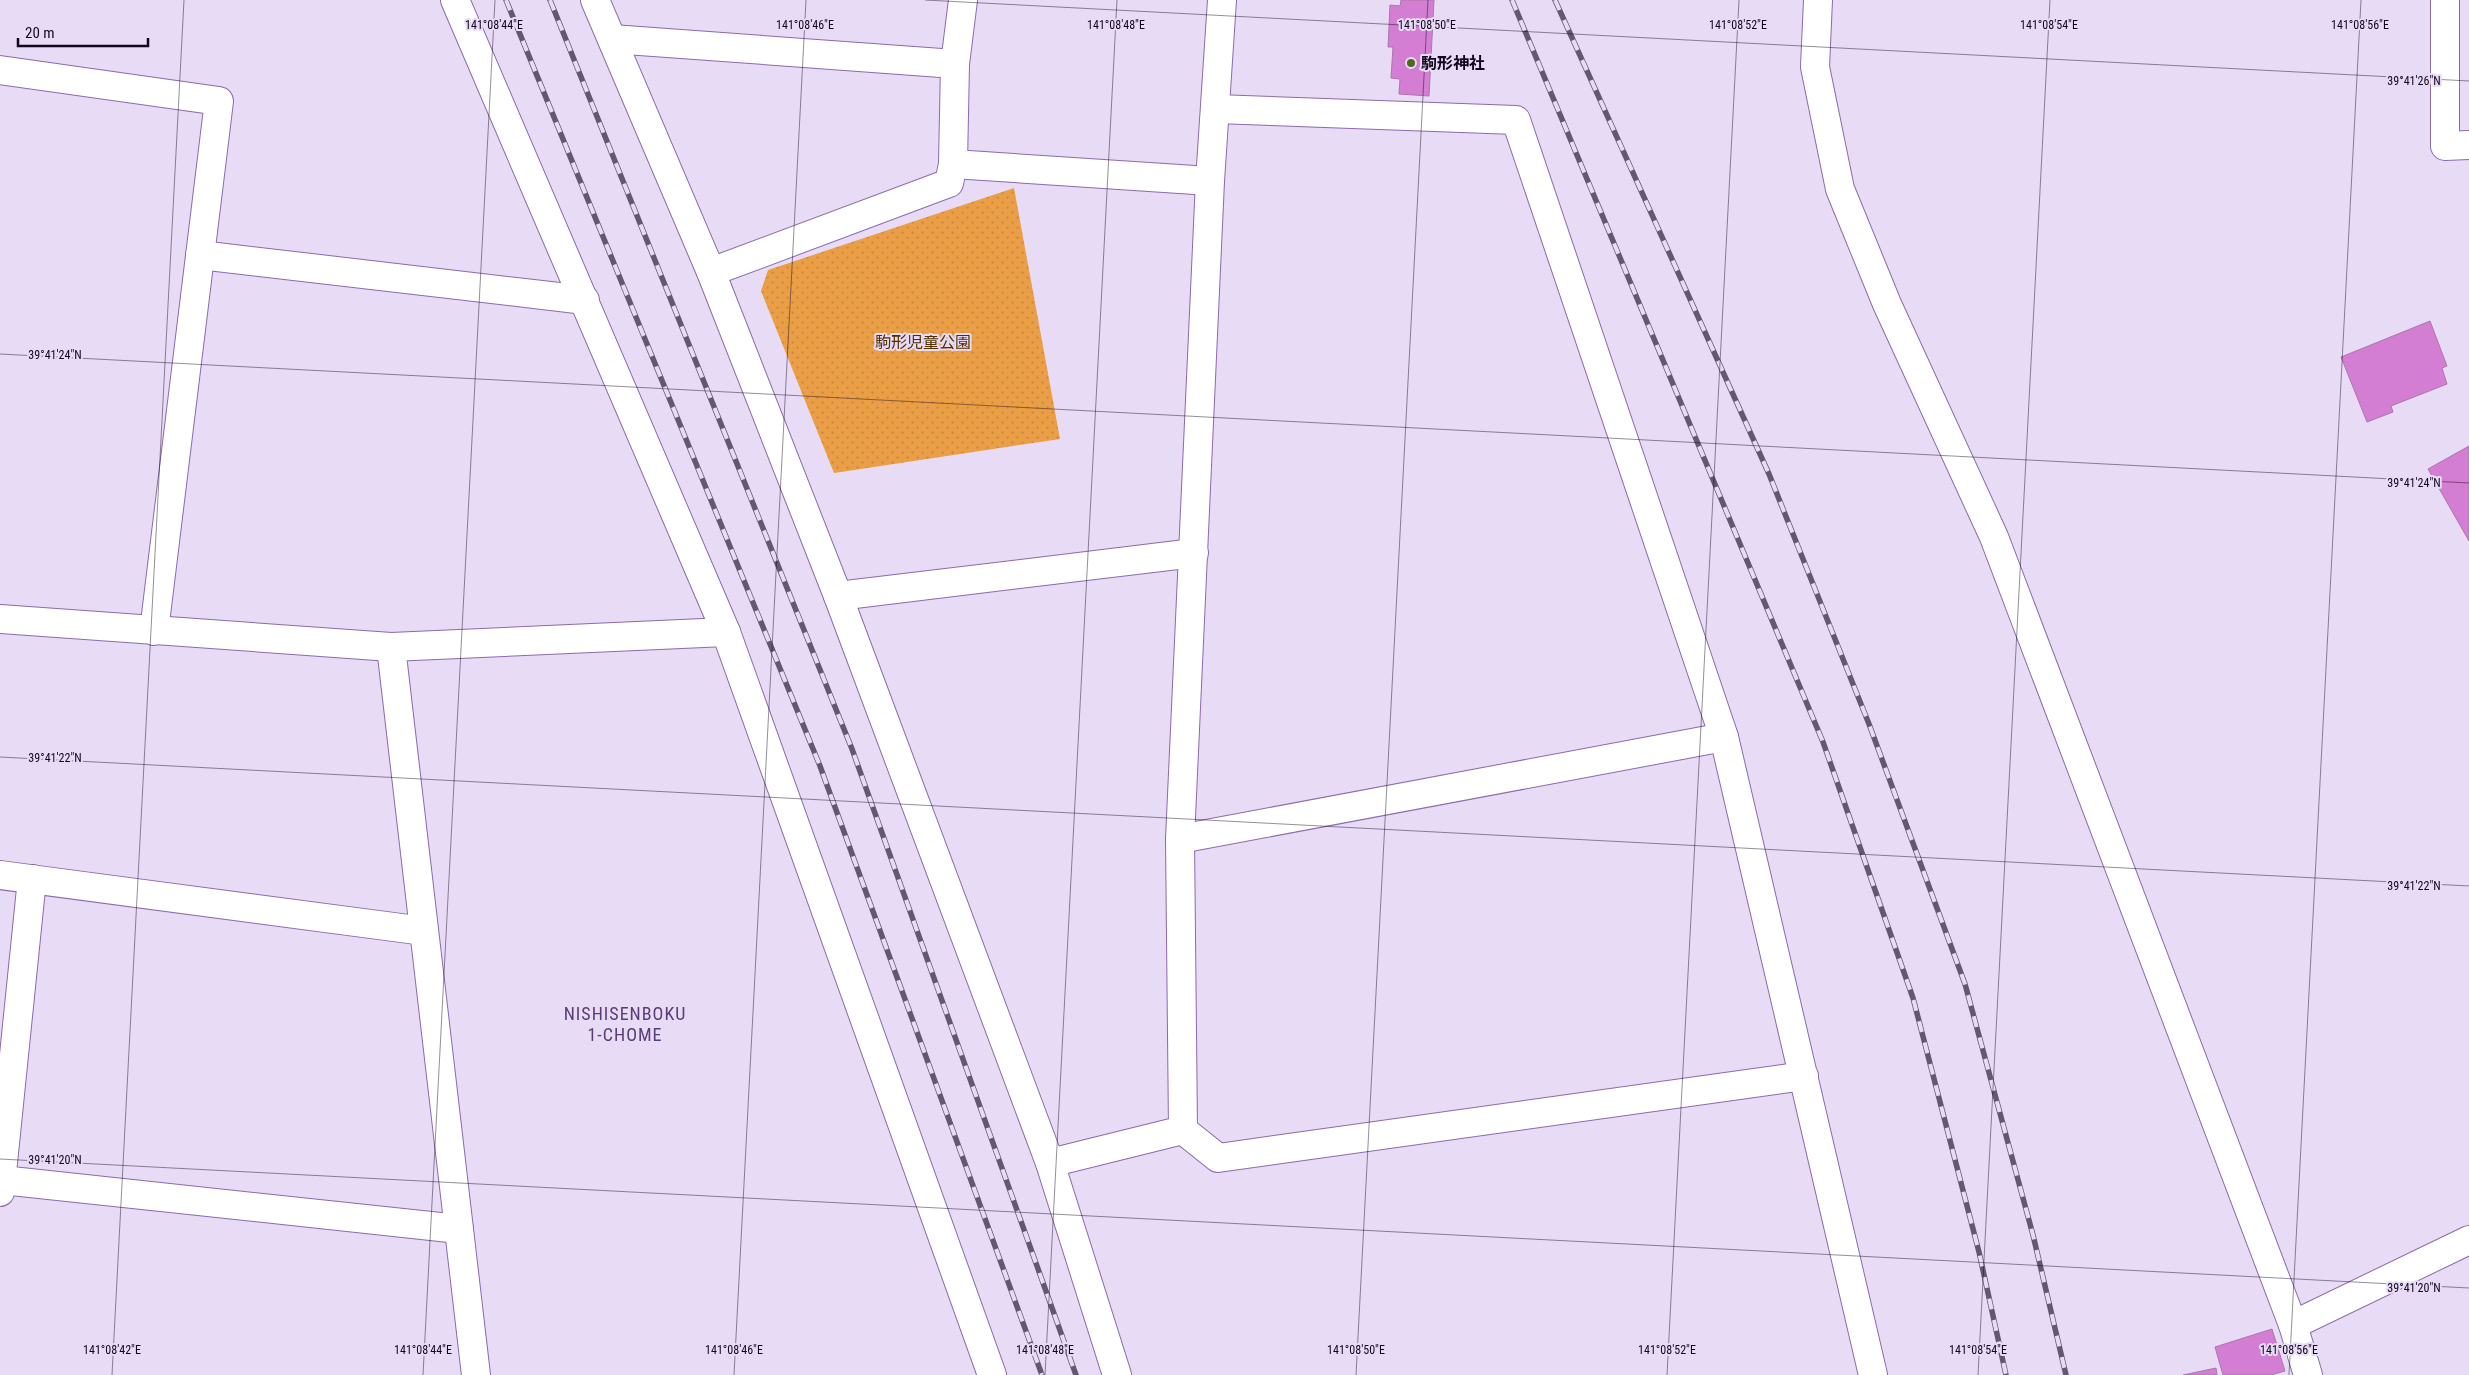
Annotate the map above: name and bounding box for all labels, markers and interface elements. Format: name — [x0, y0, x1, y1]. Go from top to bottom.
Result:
scale bar — [18, 15, 148, 47]
text: 141°08'44"E — [465, 18, 523, 32]
text: 141°08'46"E — [776, 18, 834, 32]
text: 141°08'48"E — [1087, 18, 1145, 32]
text: 141°08'50"E — [1398, 18, 1456, 32]
text: 141°08'52"E — [1709, 18, 1767, 32]
text: 141°08'54"E — [2020, 18, 2078, 32]
text: 141°08'56"E — [2331, 18, 2389, 32]
text: 20 m — [25, 24, 55, 42]
place label: 駒形神社 — [1421, 54, 1485, 73]
marker: 駒形神社 — [1405, 57, 1417, 69]
text: 39°41'26"N — [2387, 74, 2441, 88]
park label: 駒形児童公園 — [875, 333, 971, 352]
text: 39°41'24"N — [28, 348, 82, 362]
text: 39°41'24"N — [2387, 476, 2441, 490]
text: 39°41'22"N — [28, 751, 82, 765]
text: 39°41'22"N — [2387, 879, 2441, 893]
district label: NISHISENBOKU 1-CHOME — [564, 1003, 686, 1045]
text: 39°41'20"N — [28, 1153, 82, 1167]
text: 39°41'20"N — [2387, 1281, 2441, 1295]
text: 141°08'42"E — [83, 1343, 141, 1357]
text: 141°08'44"E — [394, 1343, 452, 1357]
text: 141°08'46"E — [705, 1343, 763, 1357]
text: 141°08'48"E — [1016, 1343, 1074, 1357]
text: 141°08'50"E — [1327, 1343, 1385, 1357]
text: 141°08'52"E — [1638, 1343, 1696, 1357]
text: 141°08'54"E — [1949, 1343, 2007, 1357]
text: 141°08'56"E — [2260, 1343, 2318, 1357]

